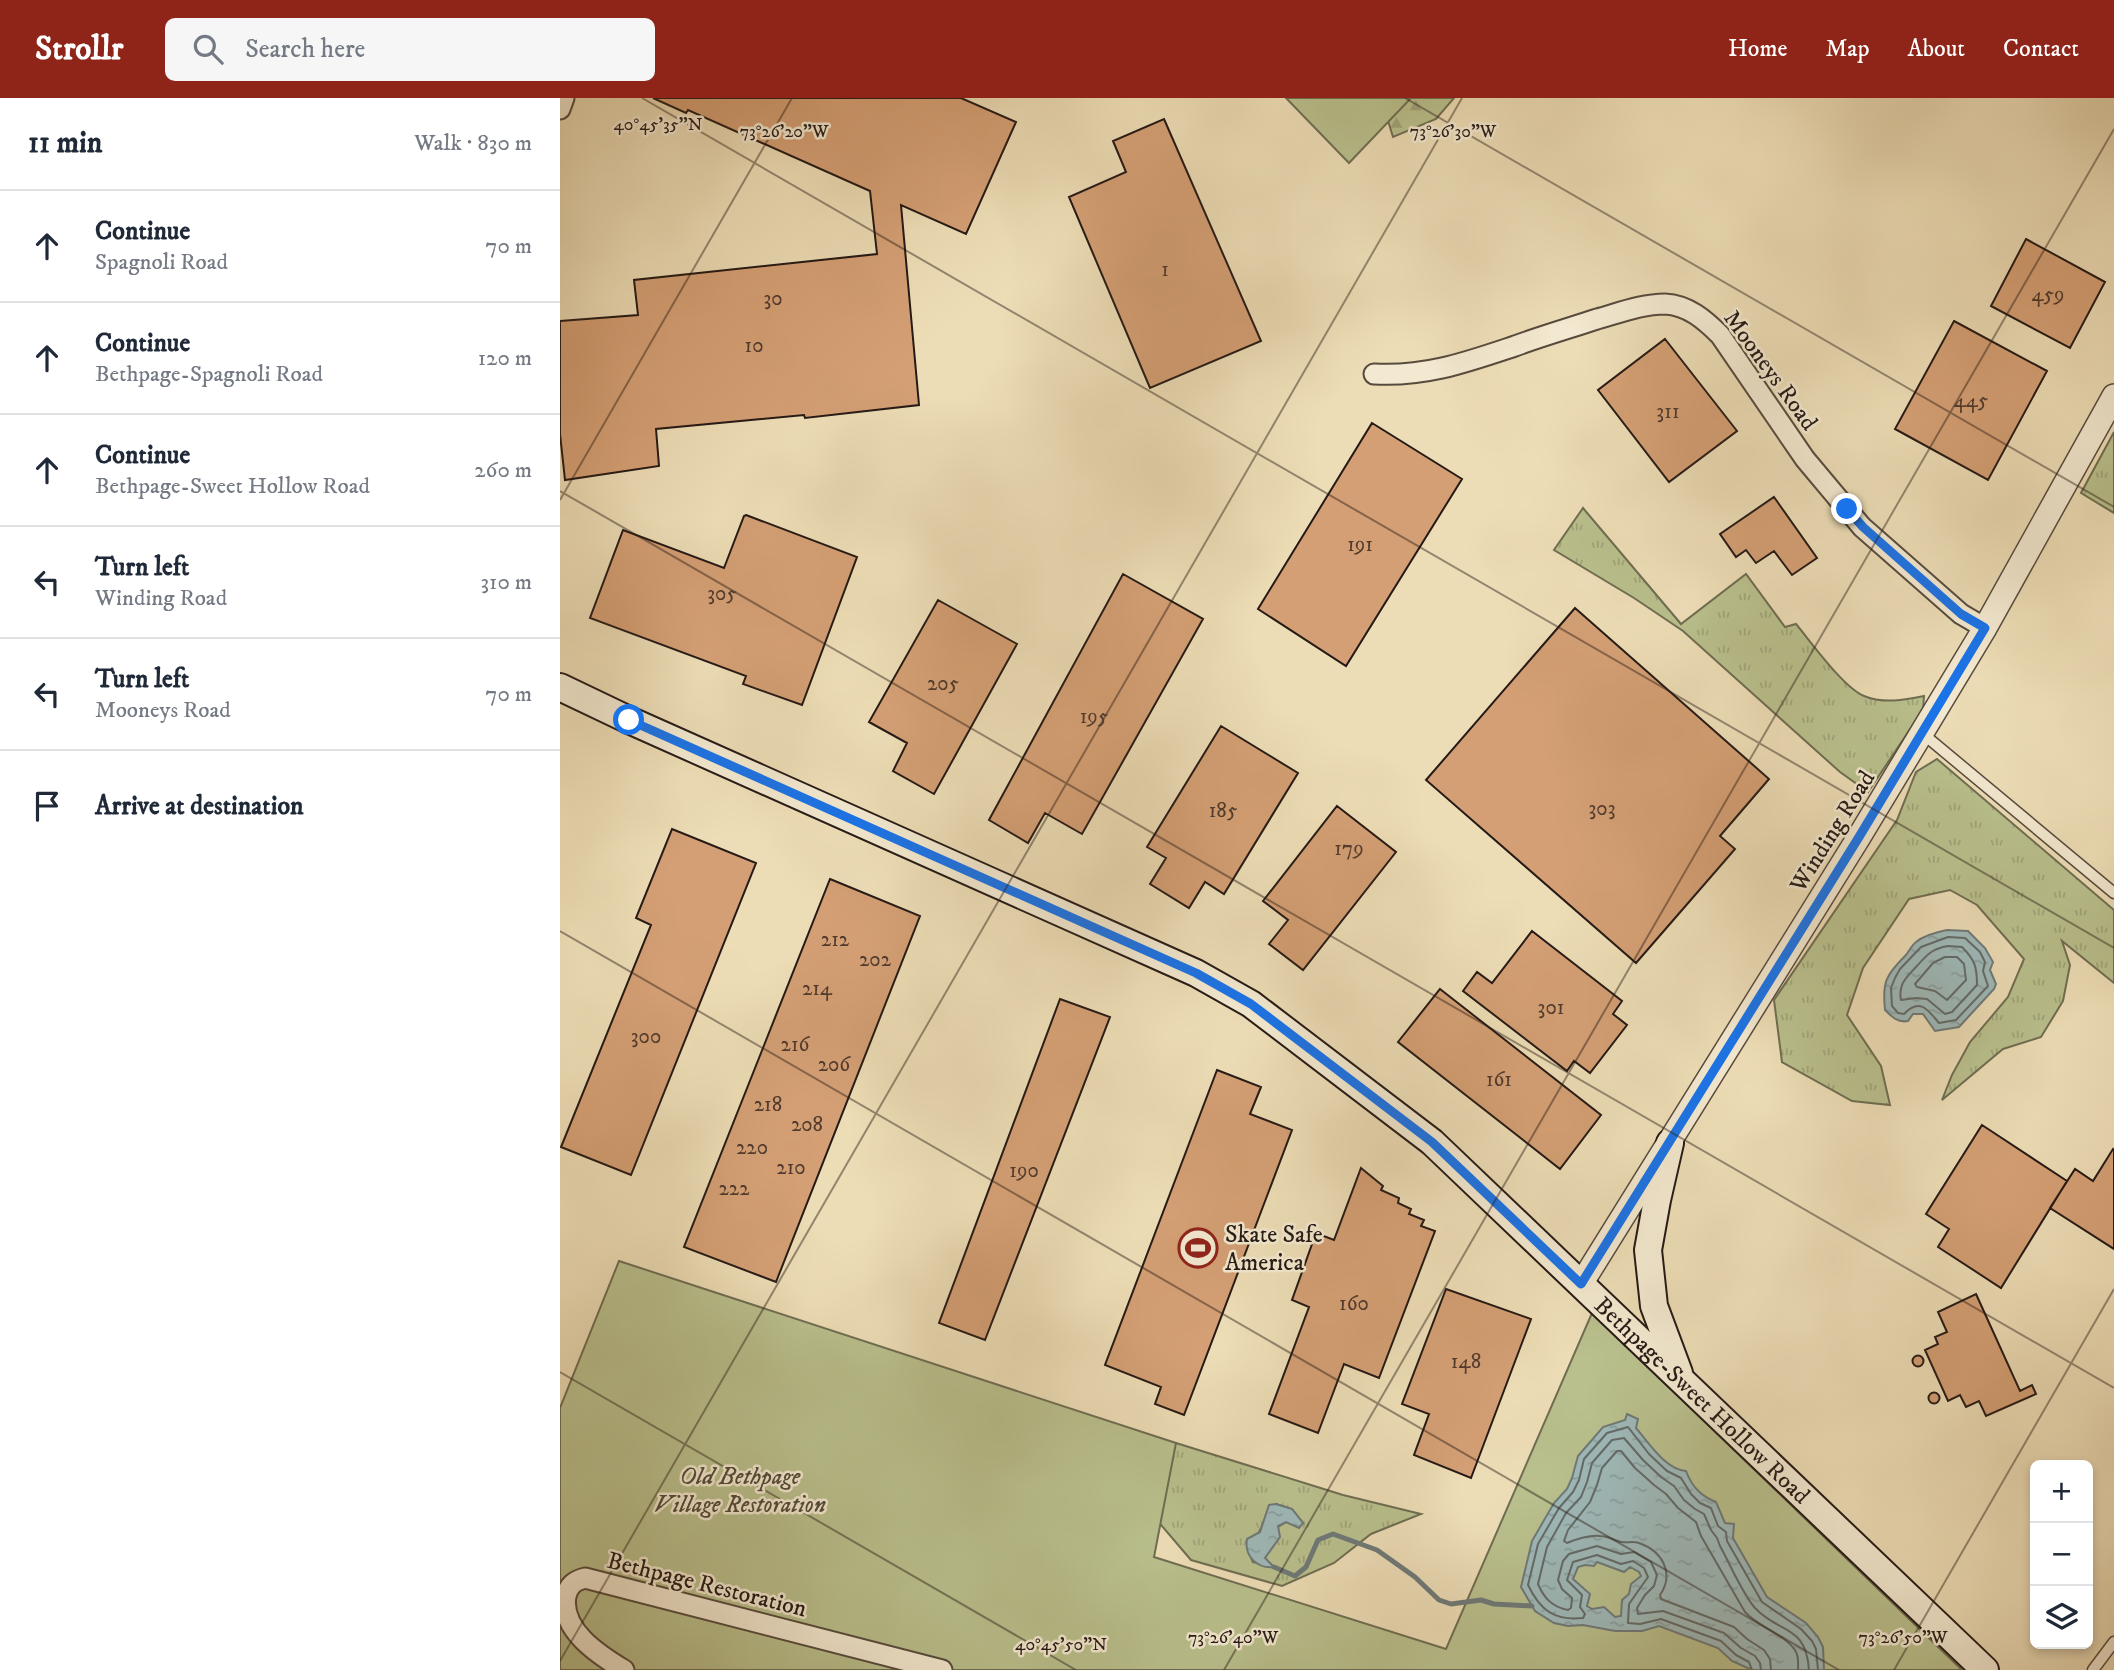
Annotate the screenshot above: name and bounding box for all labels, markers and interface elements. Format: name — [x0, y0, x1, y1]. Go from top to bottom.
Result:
search box — [165, 18, 655, 81]
text: Strollr — [35, 29, 123, 70]
icon: search — [189, 30, 227, 68]
text: Search here — [245, 33, 365, 66]
text: Home — [1728, 34, 1787, 64]
text: Map — [1825, 34, 1870, 64]
text: About — [1908, 34, 1965, 64]
text: Contact — [2003, 34, 2079, 64]
text: 40°45'35"N — [614, 114, 703, 136]
text: 73°26'20"W — [740, 121, 829, 143]
text: 73°26'30"W — [1410, 121, 1497, 143]
text: 11 min — [28, 125, 102, 162]
text: Walk · 830 m — [414, 129, 532, 158]
text: Continue — [95, 215, 190, 248]
icon: ahead — [28, 227, 66, 265]
text: 70 m — [485, 232, 532, 261]
text: Spagnoli Road — [95, 248, 228, 277]
house number: 1 — [1161, 257, 1169, 283]
house number: 459 — [2032, 282, 2064, 308]
house number: 30 — [763, 286, 783, 312]
street label: Mooneys Road — [1716, 305, 1824, 437]
text: Continue — [95, 327, 190, 360]
house number: 10 — [745, 333, 763, 359]
icon: ahead — [28, 339, 66, 377]
text: 120 m — [478, 344, 532, 373]
text: Bethpage-Spagnoli Road — [95, 360, 323, 389]
house number: 445 — [1954, 388, 1988, 414]
house number: 311 — [1656, 399, 1680, 425]
text: Continue — [95, 439, 190, 472]
icon: ahead — [28, 451, 66, 489]
text: 260 m — [474, 456, 532, 485]
text: Bethpage-Sweet Hollow Road — [95, 472, 370, 501]
route end — [1831, 493, 1862, 524]
house number: 191 — [1347, 532, 1373, 558]
text: Turn left — [95, 551, 189, 584]
icon: left — [28, 563, 66, 601]
text: 310 m — [480, 568, 532, 597]
house number: 305 — [707, 581, 737, 607]
text: Winding Road — [95, 584, 227, 613]
text: Turn left — [95, 663, 189, 696]
house number: 205 — [927, 671, 959, 697]
icon: left — [28, 675, 66, 713]
text: 70 m — [485, 680, 532, 709]
text: Mooneys Road — [95, 696, 231, 725]
route start — [613, 704, 644, 735]
house number: 195 — [1080, 704, 1108, 730]
street label: Winding Road — [1783, 765, 1882, 899]
icon: arrive — [28, 787, 66, 825]
text: Arrive at destination — [95, 790, 304, 823]
house number: 303 — [1589, 796, 1615, 822]
house number: 185 — [1209, 798, 1237, 824]
house number: 179 — [1334, 836, 1364, 862]
house number: 212 — [821, 927, 850, 953]
house number: 202 — [859, 947, 892, 973]
house number: 214 — [802, 976, 833, 1002]
house number: 301 — [1538, 995, 1564, 1021]
house number: 300 — [631, 1024, 661, 1050]
house number: 216 — [781, 1032, 811, 1058]
house number: 206 — [818, 1052, 851, 1078]
house number: 161 — [1486, 1067, 1512, 1093]
house number: 218 — [754, 1092, 782, 1118]
house number: 208 — [791, 1112, 823, 1138]
house number: 220 — [736, 1135, 768, 1161]
house number: 210 — [776, 1155, 806, 1181]
house number: 190 — [1009, 1158, 1039, 1184]
house number: 222 — [719, 1176, 750, 1202]
place label: Skate Safe America — [1225, 1220, 1323, 1278]
sports icon: Skate Safe America — [1177, 1227, 1219, 1269]
house number: 160 — [1339, 1291, 1369, 1317]
street label: Bethpage-Sweet Hollow Road — [1588, 1291, 1816, 1511]
house number: 148 — [1451, 1349, 1481, 1375]
map controls — [2030, 1460, 2093, 1649]
button: + — [2030, 1460, 2093, 1523]
park label: Old Bethpage Village Restoration — [654, 1462, 826, 1520]
button: − — [2030, 1523, 2093, 1586]
street label: Bethpage Restoration — [604, 1546, 810, 1624]
button: layers — [2030, 1586, 2093, 1649]
text: 73°26'40"W — [1188, 1627, 1279, 1649]
text: 73°26'50"W — [1859, 1627, 1948, 1649]
text: 40°45'50"N — [1015, 1634, 1107, 1656]

